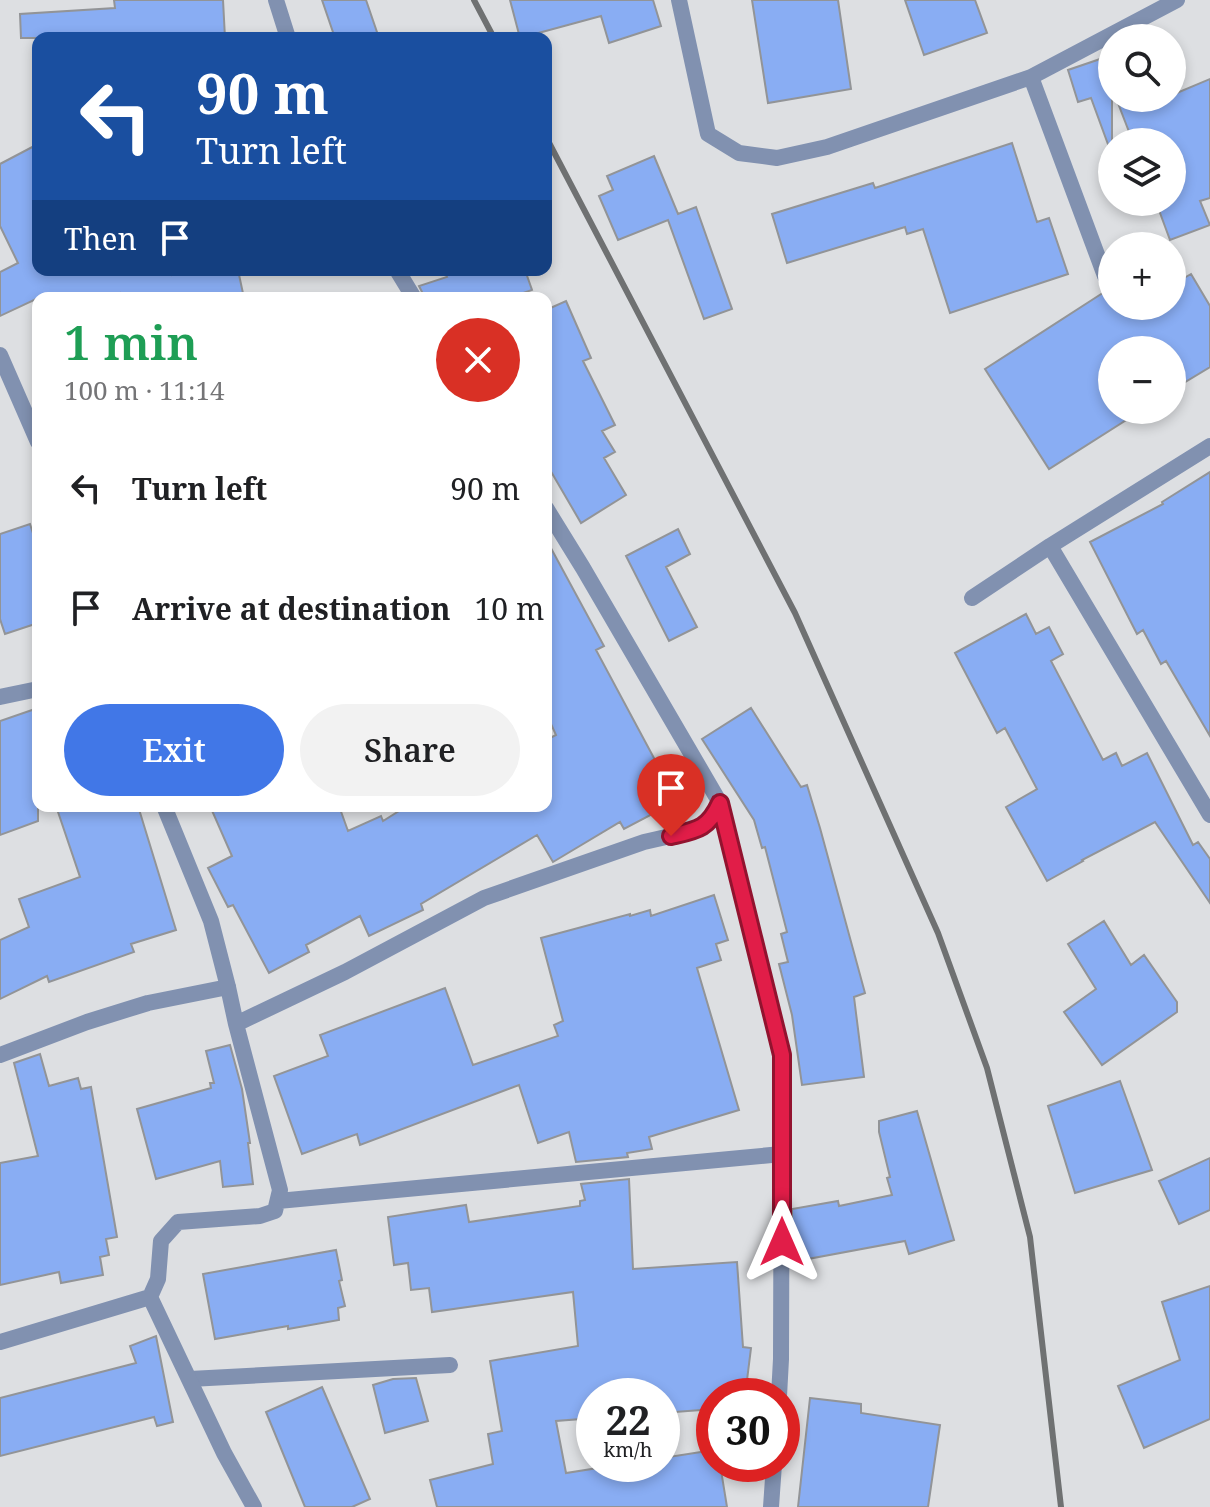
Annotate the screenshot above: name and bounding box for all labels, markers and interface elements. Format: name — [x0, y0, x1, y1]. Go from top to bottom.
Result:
map controls — [1098, 24, 1186, 424]
button: search — [1098, 24, 1186, 112]
text: 90 m — [196, 54, 329, 130]
icon: left — [64, 64, 168, 168]
text: Turn left — [196, 126, 347, 175]
button: layers — [1098, 128, 1186, 216]
icon: arrive — [153, 216, 197, 260]
text: Then — [64, 218, 137, 259]
button: + — [1098, 232, 1186, 320]
text: 1 min — [64, 309, 198, 374]
button: close — [436, 318, 520, 402]
button: − — [1098, 336, 1186, 424]
text: 100 m · 11:14 — [64, 372, 225, 408]
icon: left — [64, 466, 108, 510]
text: Turn left — [132, 468, 267, 509]
text: 90 m — [450, 468, 520, 509]
icon: arrive — [64, 586, 108, 630]
text: Arrive at destination — [132, 588, 451, 629]
text: 10 m — [475, 588, 544, 629]
button: Exit — [64, 704, 284, 796]
button: Share — [300, 704, 520, 796]
pin — [637, 754, 705, 836]
icon: arrive — [649, 766, 693, 810]
position arrow — [740, 1200, 824, 1284]
speed limit sign: 30 — [696, 1378, 800, 1482]
text: 22 — [605, 1392, 651, 1447]
text: km/h — [603, 1436, 653, 1463]

